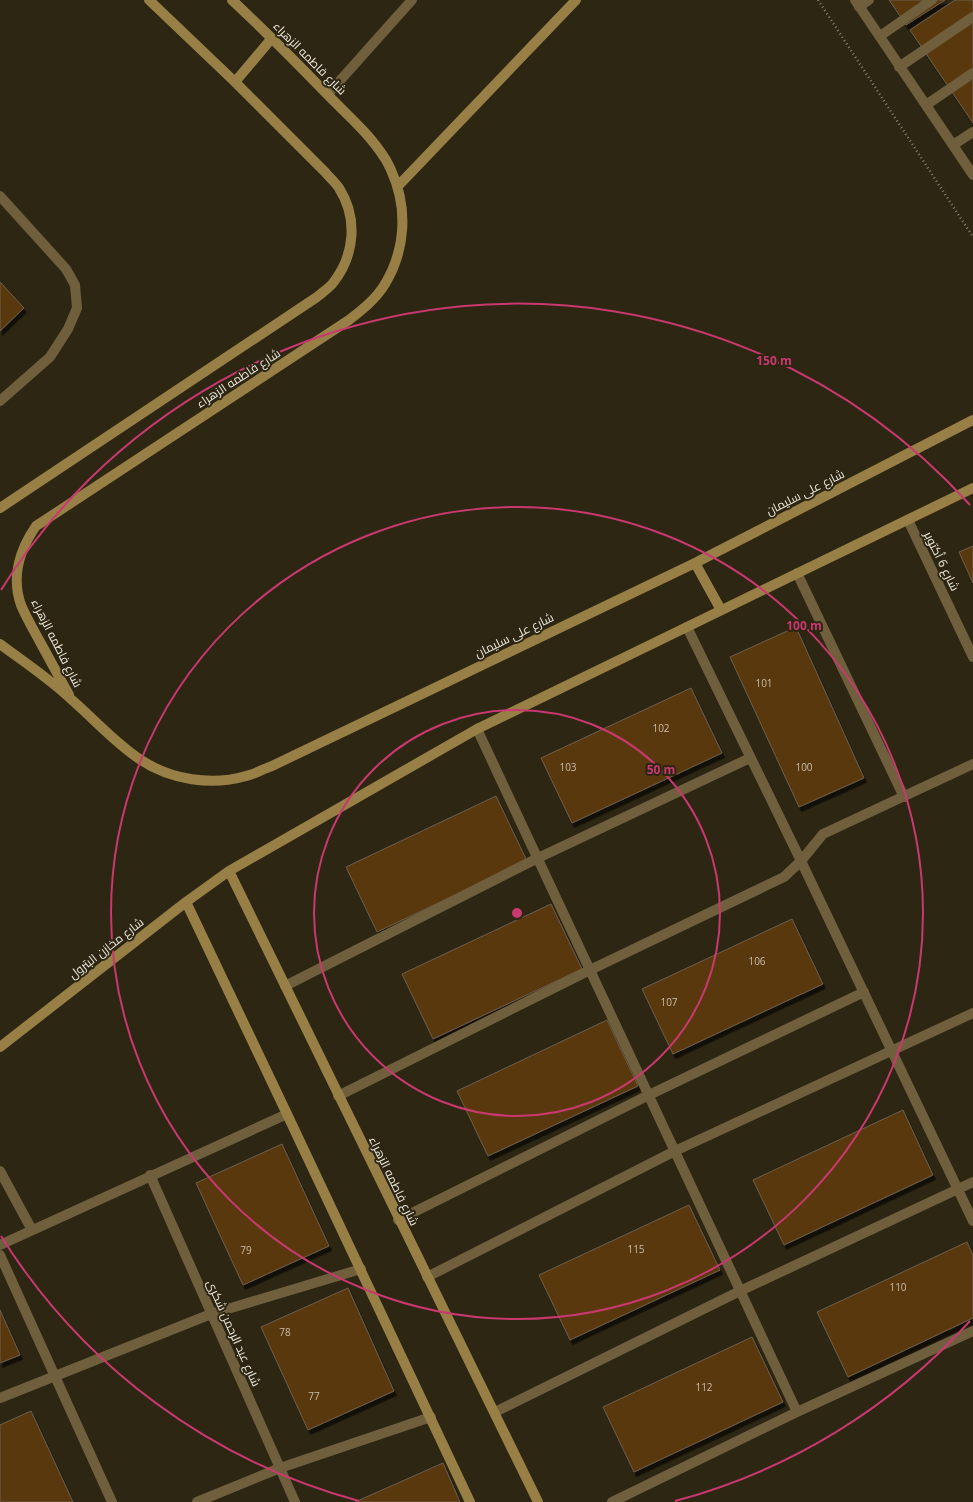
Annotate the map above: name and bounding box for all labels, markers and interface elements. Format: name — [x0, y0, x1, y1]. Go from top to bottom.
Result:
street label: شارع فاطمه الزهراء — [270, 18, 350, 98]
street label: شارع فاطمه الزهراء — [193, 344, 283, 412]
text: 150 m — [756, 352, 792, 369]
street label: شارع على سليمان — [763, 465, 847, 519]
street label: شارع 6 أكتوبر — [920, 527, 964, 594]
street label: شارع فاطمه الزهراء — [27, 596, 87, 690]
street label: شارع على سليمان — [472, 608, 556, 661]
text: 100 m — [786, 617, 822, 634]
house number: 101 — [755, 676, 773, 690]
house number: 102 — [652, 721, 670, 735]
house number: 103 — [559, 760, 577, 774]
house number: 100 — [795, 760, 813, 774]
text: 50 m — [647, 761, 675, 778]
centre of rings — [510, 906, 524, 920]
street label: شارع مخازن البترول — [65, 913, 147, 983]
house number: 106 — [748, 954, 766, 968]
house number: 107 — [660, 995, 678, 1009]
street label: شارع فاطمه الزهراء — [365, 1134, 423, 1229]
house number: 115 — [627, 1242, 645, 1256]
house number: 79 — [240, 1243, 252, 1257]
street label: شارع عبد الرحمن شكرى — [203, 1277, 265, 1389]
house number: 110 — [889, 1280, 907, 1294]
house number: 78 — [279, 1325, 291, 1339]
house number: 112 — [695, 1380, 713, 1394]
house number: 77 — [308, 1389, 320, 1403]

